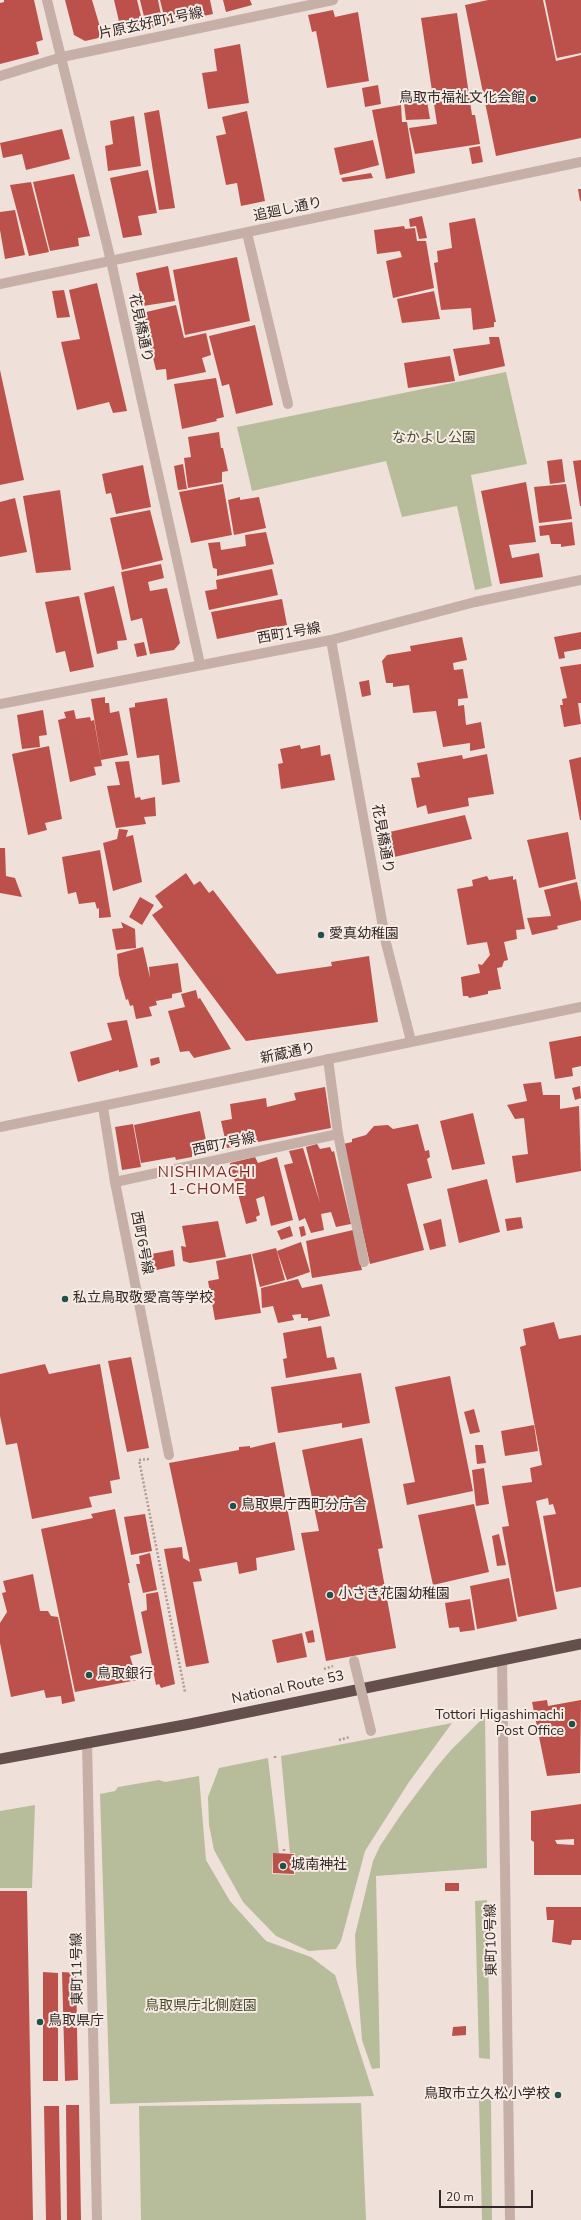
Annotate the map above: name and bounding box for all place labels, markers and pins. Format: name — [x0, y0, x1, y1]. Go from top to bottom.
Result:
place label: 鳥取市福祉文化会館 — [399, 91, 525, 107]
marker: 鳥取市福祉文化会館 — [528, 94, 538, 104]
place label: 愛真幼稚園 — [329, 927, 399, 943]
marker: 愛真幼稚園 — [316, 930, 326, 940]
place label: 私立鳥取敬愛高等学校 — [73, 1291, 213, 1307]
marker: 私立鳥取敬愛高等学校 — [60, 1294, 70, 1304]
place label: 鳥取県庁西町分庁舎 — [241, 1498, 367, 1514]
marker: 鳥取県庁西町分庁舎 — [228, 1501, 238, 1511]
place label: 小さき花園幼稚園 — [338, 1587, 450, 1603]
marker: 小さき花園幼稚園 — [325, 1590, 335, 1600]
place label: 鳥取銀行 — [97, 1667, 153, 1683]
marker: 鳥取銀行 — [84, 1670, 94, 1680]
place label: Tottori Higashimachi Post Office — [435, 1708, 564, 1740]
marker: Tottori Higashimachi Post Office — [567, 1719, 577, 1729]
place label: 城南神社 — [291, 1858, 347, 1874]
marker: 城南神社 — [278, 1861, 288, 1871]
place label: 鳥取県庁 — [48, 2014, 104, 2030]
marker: 鳥取県庁 — [35, 2017, 45, 2027]
place label: 鳥取市立久松小学校 — [424, 2087, 550, 2103]
marker: 鳥取市立久松小学校 — [553, 2090, 563, 2100]

